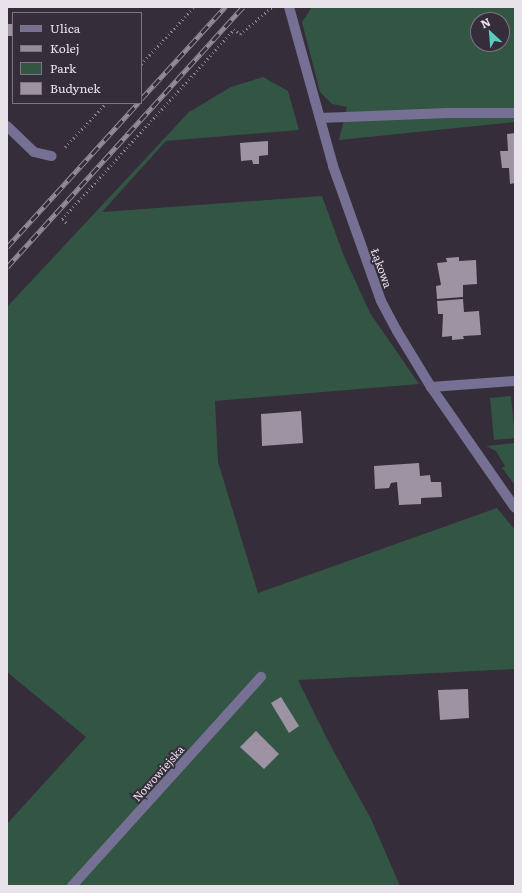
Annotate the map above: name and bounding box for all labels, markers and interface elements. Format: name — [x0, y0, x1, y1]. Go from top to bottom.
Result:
legend — [12, 12, 142, 104]
north arrow — [470, 12, 510, 52]
text: N — [478, 13, 493, 31]
text: Ulica — [50, 19, 80, 37]
text: Kolej — [50, 39, 80, 57]
text: Park — [50, 59, 76, 77]
text: Budynek — [50, 79, 101, 97]
street label: Łąkowa — [369, 246, 395, 290]
street label: Nowowiejska — [130, 742, 186, 804]

